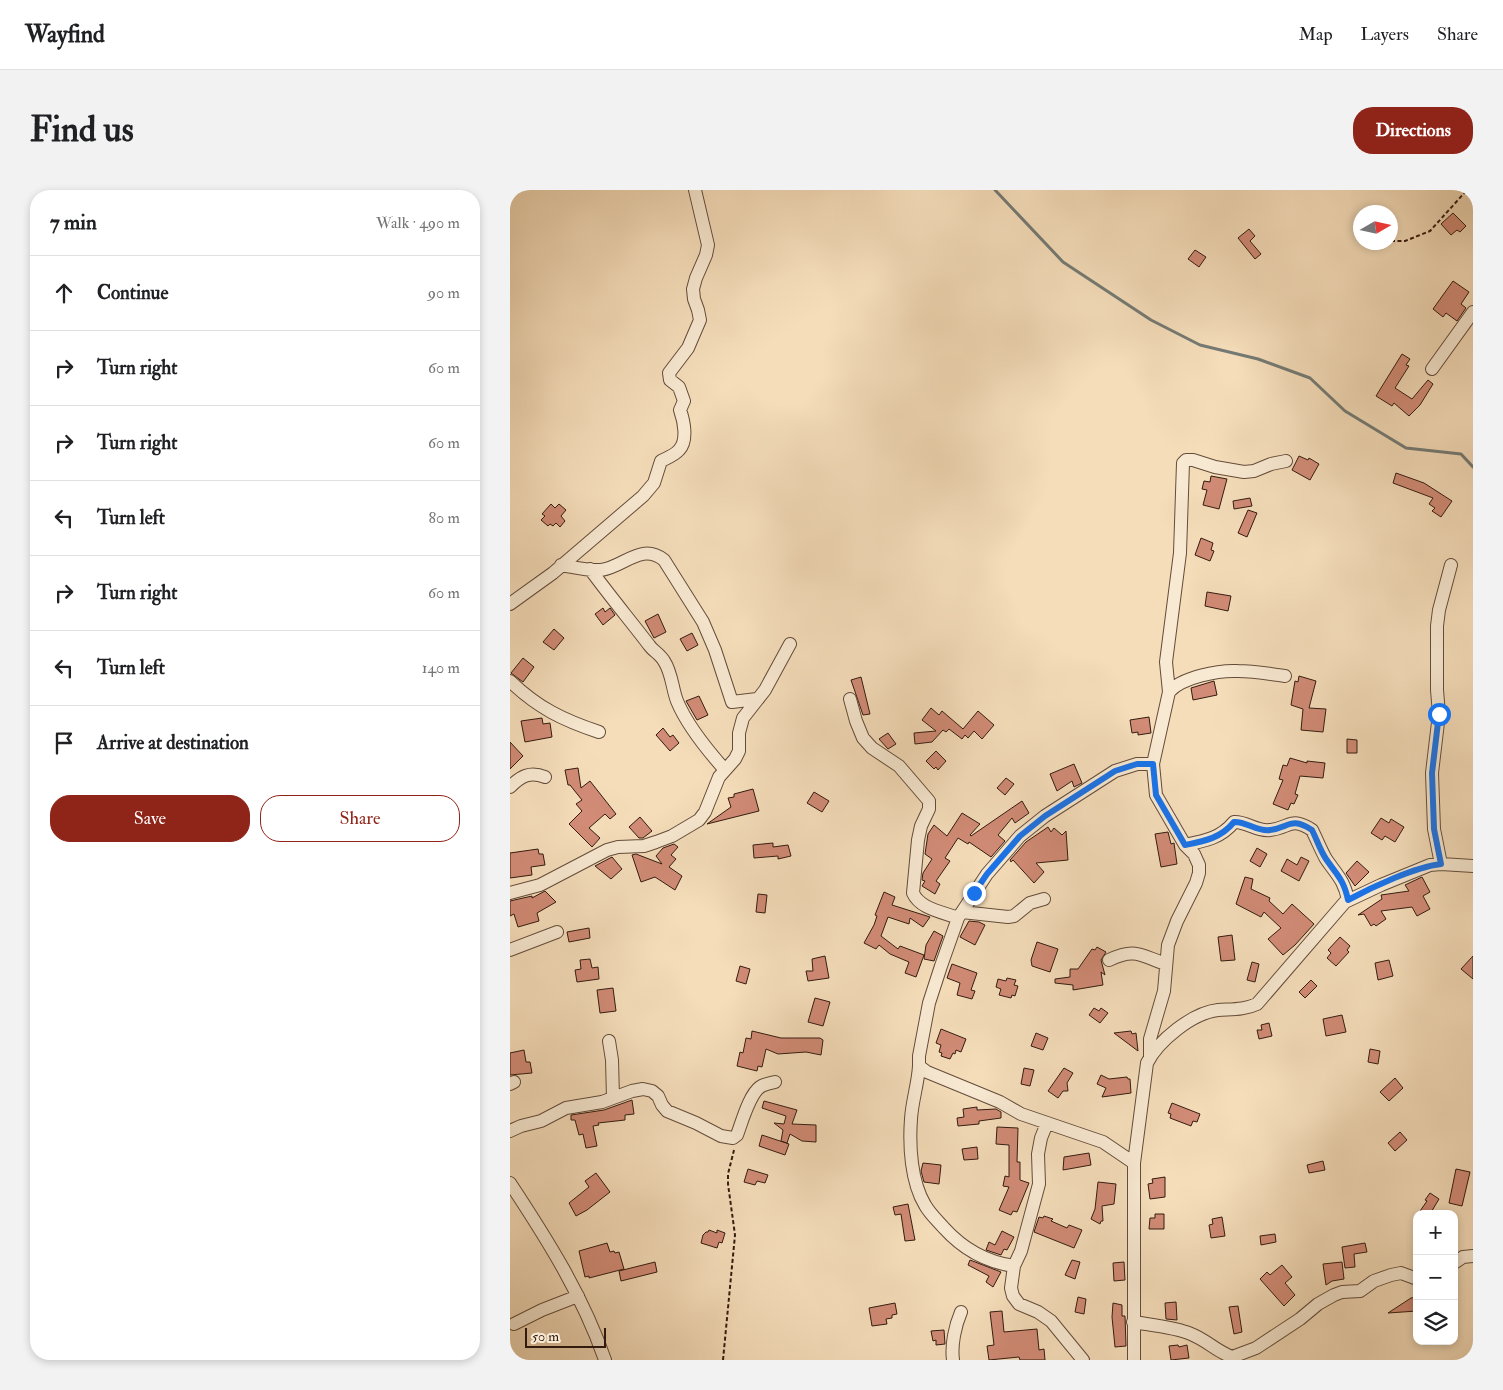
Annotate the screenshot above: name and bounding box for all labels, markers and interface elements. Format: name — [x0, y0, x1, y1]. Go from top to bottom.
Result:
text: Wayfind — [25, 19, 105, 50]
text: Map — [1299, 23, 1333, 46]
text: Layers — [1361, 23, 1409, 46]
text: Share — [1437, 23, 1478, 46]
button: Directions — [1353, 107, 1473, 154]
text: Find us — [30, 108, 134, 152]
north arrow — [1353, 205, 1398, 250]
text: 7 min — [50, 209, 97, 236]
text: Walk · 490 m — [376, 213, 460, 233]
icon: ahead — [50, 279, 78, 307]
text: Continue — [97, 281, 168, 305]
text: 90 m — [428, 283, 460, 303]
icon: right — [50, 354, 78, 382]
text: Turn right — [97, 356, 177, 380]
text: 60 m — [428, 358, 460, 378]
icon: right — [50, 429, 78, 457]
text: Turn right — [97, 431, 177, 455]
text: 60 m — [428, 433, 460, 453]
icon: left — [50, 504, 78, 532]
text: Turn left — [97, 506, 165, 530]
text: 80 m — [429, 508, 460, 528]
icon: right — [50, 579, 78, 607]
text: Turn right — [97, 581, 177, 605]
text: 60 m — [428, 583, 460, 603]
icon: left — [50, 654, 78, 682]
text: Turn left — [97, 656, 165, 680]
text: 140 m — [422, 658, 460, 678]
route start — [1428, 703, 1451, 726]
icon: arrive — [50, 729, 78, 757]
text: Arrive at destination — [97, 731, 249, 755]
button: Save — [50, 795, 250, 842]
button: Share — [260, 795, 460, 842]
route end — [963, 882, 986, 905]
map controls — [1413, 1210, 1458, 1345]
button: + — [1413, 1210, 1458, 1255]
button: − — [1413, 1255, 1458, 1300]
button: layers — [1413, 1300, 1458, 1345]
scale bar — [525, 1325, 606, 1348]
text: 50 m — [532, 1328, 559, 1345]

